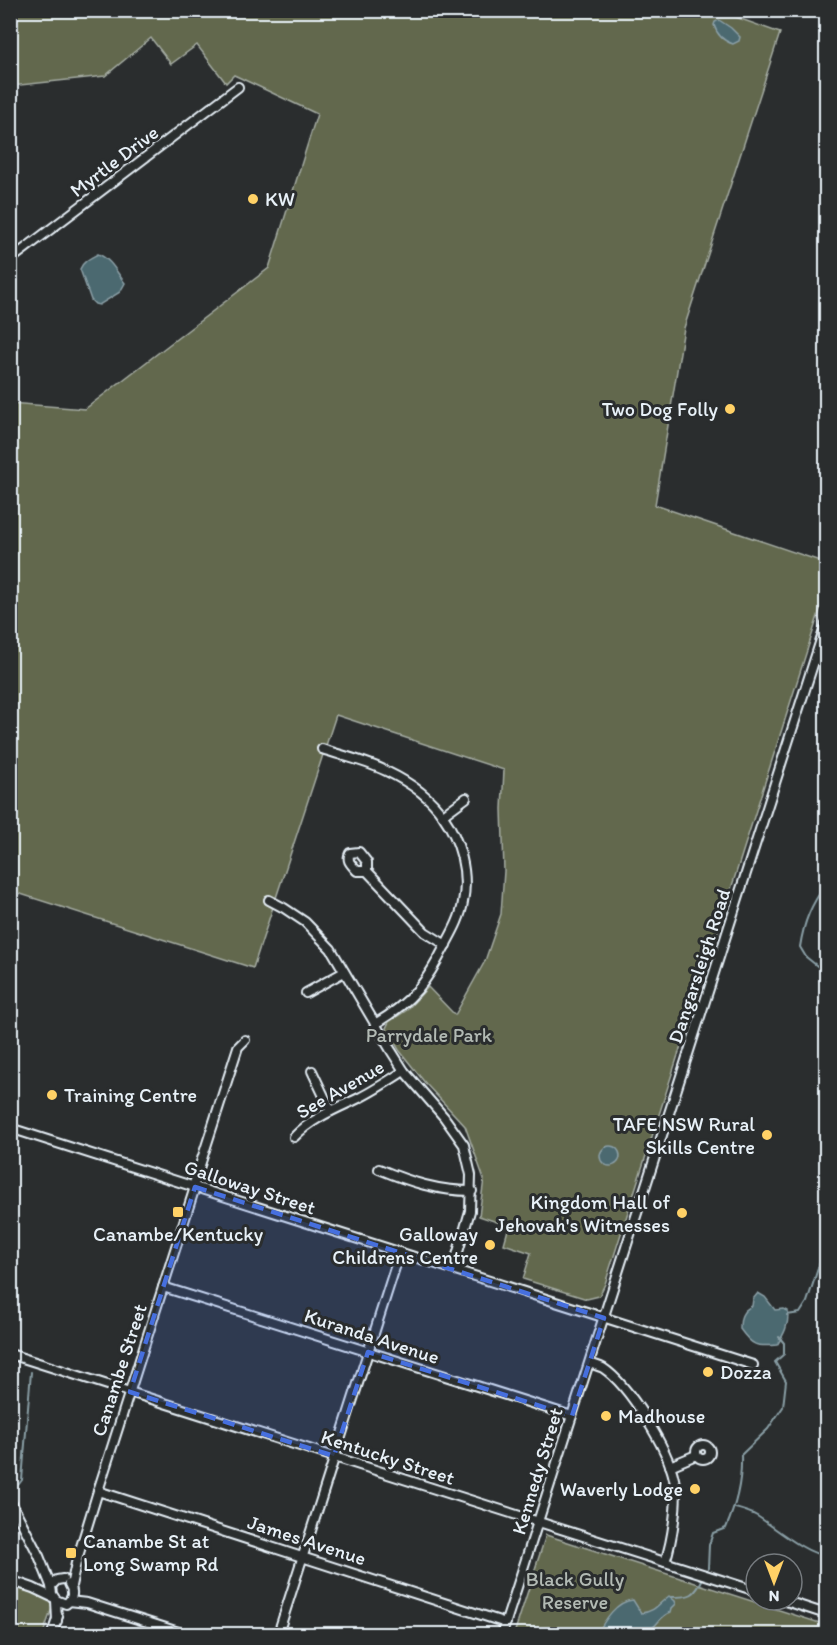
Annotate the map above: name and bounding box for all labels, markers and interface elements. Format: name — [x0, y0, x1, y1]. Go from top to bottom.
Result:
street label: Myrtle Drive — [65, 120, 163, 202]
place label: KW — [265, 187, 295, 211]
marker: KW — [246, 192, 260, 206]
place label: Two Dog Folly — [602, 397, 719, 421]
marker: Two Dog Folly — [723, 402, 737, 416]
street label: Dangarsleigh Road — [663, 885, 735, 1046]
park label: Parrydale Park — [366, 1023, 493, 1047]
street label: See Avenue — [292, 1054, 388, 1124]
place label: Training Centre — [64, 1083, 197, 1107]
marker: Training Centre — [45, 1088, 59, 1102]
place label: TAFE NSW Rural Skills Centre — [613, 1112, 755, 1159]
marker: TAFE NSW Rural Skills Centre — [760, 1128, 774, 1142]
street label: Galloway Street — [181, 1154, 319, 1220]
place label: Kingdom Hall of Jehovah's Witnesses — [495, 1190, 670, 1237]
marker: Canambe/Kentucky — [171, 1205, 185, 1219]
marker: Kingdom Hall of Jehovah's Witnesses — [675, 1206, 689, 1220]
place label: Canambe/Kentucky — [93, 1222, 264, 1246]
place label: Galloway Childrens Centre — [332, 1222, 479, 1269]
marker: Galloway Childrens Centre — [483, 1238, 497, 1252]
street label: Canambe Street — [86, 1301, 152, 1439]
street label: Kuranda Avenue — [302, 1303, 442, 1369]
place label: Dozza — [720, 1360, 772, 1384]
marker: Dozza — [701, 1365, 715, 1379]
place label: Madhouse — [618, 1404, 705, 1428]
street label: Kennedy Street — [506, 1405, 568, 1537]
marker: Madhouse — [599, 1409, 613, 1423]
street label: Kentucky Street — [318, 1424, 458, 1490]
place label: Waverly Lodge — [560, 1477, 683, 1501]
marker: Waverly Lodge — [688, 1482, 702, 1496]
street label: James Avenue — [245, 1510, 369, 1570]
place label: Canambe St at Long Swamp Rd — [83, 1529, 218, 1576]
marker: Canambe St at Long Swamp Rd — [64, 1546, 78, 1560]
north arrow — [744, 1552, 804, 1612]
park label: Black Gully Reserve — [526, 1567, 625, 1614]
text: N — [769, 1587, 779, 1606]

